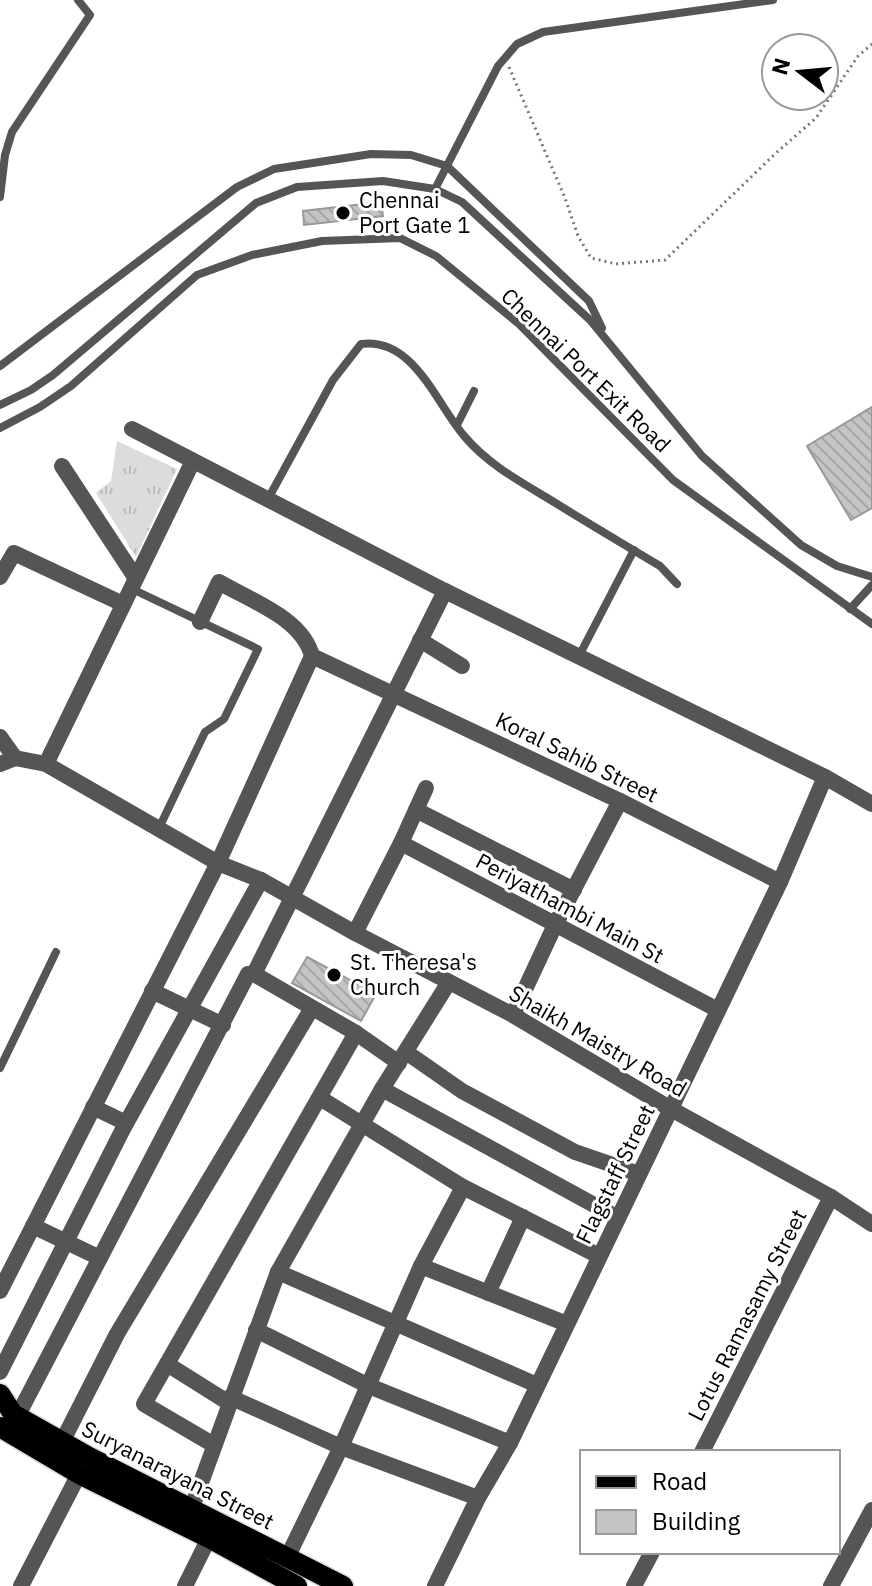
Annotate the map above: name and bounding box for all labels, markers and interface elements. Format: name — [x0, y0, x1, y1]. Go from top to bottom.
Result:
north arrow — [760, 32, 840, 112]
text: N — [764, 55, 796, 78]
place label: Chennai Port Gate 1 — [359, 185, 470, 239]
marker: Chennai Port Gate 1 — [334, 204, 352, 222]
street label: Chennai Port Exit Road — [495, 281, 677, 458]
street label: Koral Sahib Street — [491, 705, 663, 808]
street label: Periyathambi Main St — [471, 846, 669, 969]
place label: St. Theresa's Church — [350, 947, 477, 1001]
marker: St. Theresa's Church — [325, 966, 343, 984]
street label: Shaikh Maistry Road — [504, 978, 692, 1103]
street label: Flagstaff Street — [568, 1099, 661, 1248]
street label: Lotus Ramasamy Street — [681, 1204, 813, 1426]
street label: Suryanarayana Street — [77, 1413, 279, 1536]
legend — [580, 1450, 840, 1554]
text: Road — [652, 1465, 707, 1497]
text: Building — [652, 1505, 740, 1537]

